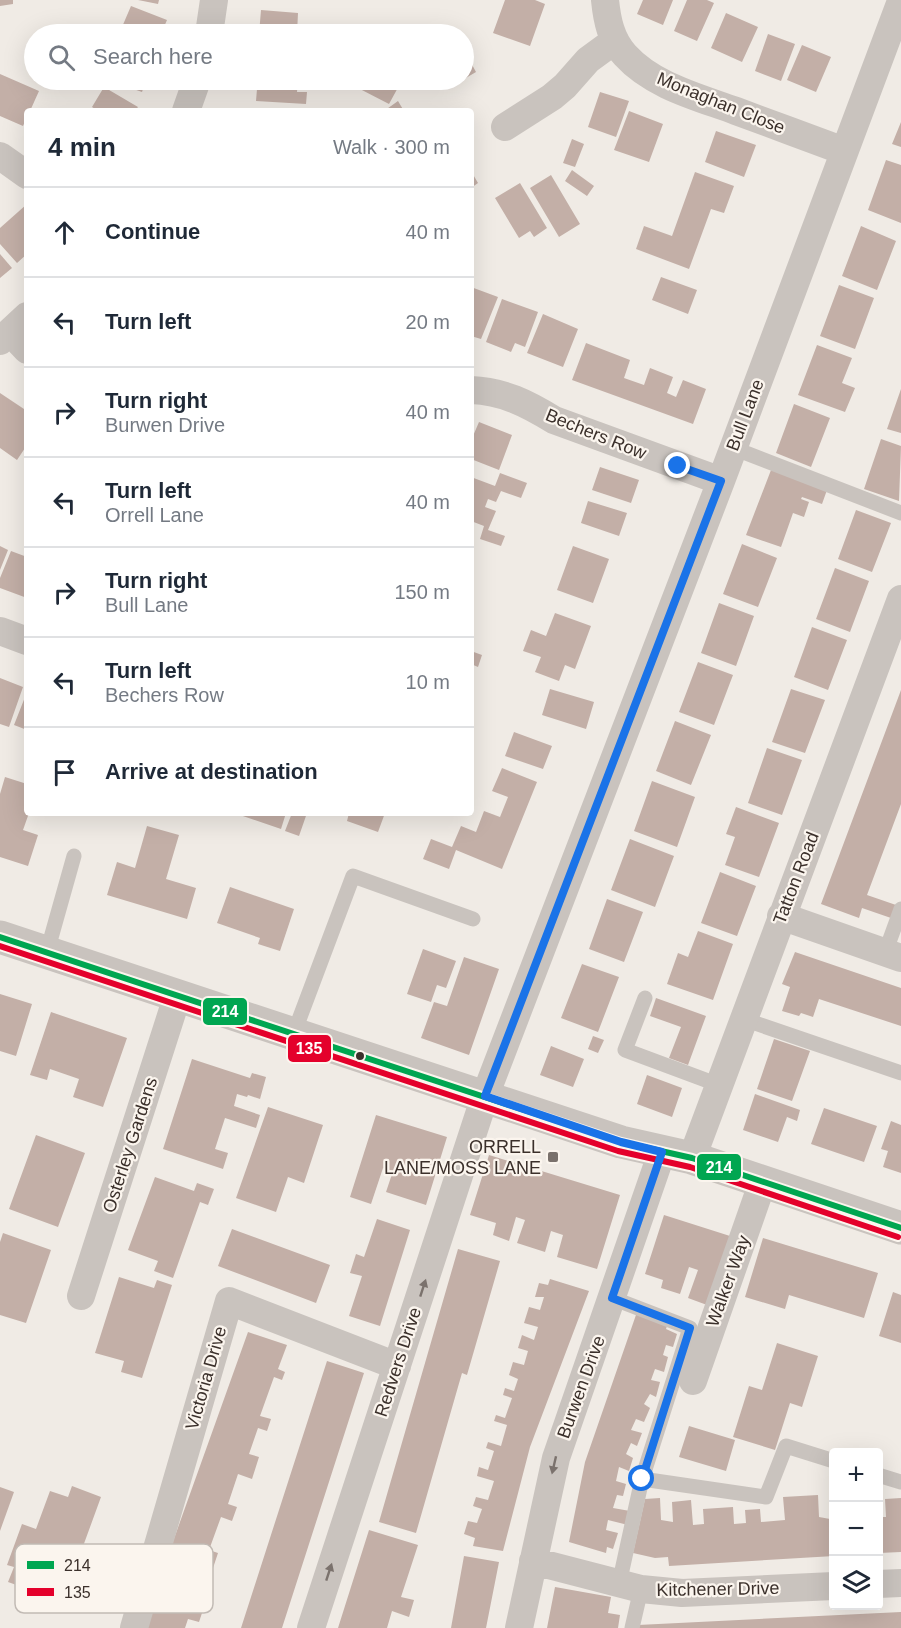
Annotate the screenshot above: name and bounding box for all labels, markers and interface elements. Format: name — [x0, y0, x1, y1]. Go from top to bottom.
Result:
search box — [24, 24, 474, 90]
icon: search — [45, 41, 78, 74]
text: Search here — [93, 44, 213, 69]
street label: Monaghan Close — [654, 68, 788, 138]
text: 4 min — [48, 132, 116, 162]
text: Walk · 300 m — [333, 136, 450, 158]
icon: ahead — [48, 216, 81, 249]
text: Continue — [105, 219, 200, 244]
text: 40 m — [406, 221, 450, 243]
icon: left — [48, 306, 81, 339]
text: Turn left — [105, 309, 191, 334]
text: 20 m — [406, 311, 450, 333]
street label: Bull Lane — [722, 376, 768, 454]
text: Turn right — [105, 388, 207, 413]
icon: right — [48, 396, 81, 429]
text: 40 m — [406, 401, 450, 423]
street label: Bechers Row — [543, 405, 650, 464]
text: Burwen Drive — [105, 414, 225, 436]
route end — [664, 452, 690, 478]
text: Turn left — [105, 478, 191, 503]
icon: left — [48, 486, 81, 519]
text: 40 m — [406, 491, 450, 513]
text: Orrell Lane — [105, 504, 204, 526]
text: Turn right — [105, 568, 207, 593]
icon: right — [48, 576, 81, 609]
text: 150 m — [394, 581, 450, 603]
text: Bull Lane — [105, 594, 188, 616]
text: Turn left — [105, 658, 191, 683]
icon: left — [48, 666, 81, 699]
text: 10 m — [406, 671, 450, 693]
text: Bechers Row — [105, 684, 224, 706]
icon: arrive — [48, 756, 81, 789]
text: Arrive at destination — [105, 759, 318, 784]
street label: Tatton Road — [769, 829, 823, 927]
line badge: 214 — [202, 997, 248, 1026]
text: 214 — [212, 1003, 238, 1020]
line badge: 135 — [287, 1034, 332, 1063]
text: 135 — [296, 1040, 322, 1057]
unlabelled marker — [354, 1050, 366, 1062]
street label: Osterley Gardens — [99, 1075, 161, 1215]
place label: ORRELL LANE/MOSS LANE — [384, 1137, 541, 1178]
marker: ORRELL LANE/MOSS LANE — [546, 1150, 560, 1164]
line badge: 214 — [696, 1153, 742, 1181]
text: 214 — [706, 1159, 732, 1176]
street label: Walker Way — [702, 1233, 754, 1329]
one-way arrow — [419, 1278, 428, 1296]
street label: Redvers Drive — [371, 1305, 425, 1419]
street label: Victoria Drive — [182, 1324, 230, 1432]
street label: Burwen Drive — [553, 1333, 609, 1441]
map controls — [829, 1448, 883, 1610]
button: + — [829, 1448, 883, 1502]
one-way arrow — [549, 1456, 559, 1474]
route start — [628, 1465, 654, 1491]
button: − — [829, 1502, 883, 1556]
legend — [15, 1544, 213, 1613]
button: layers — [829, 1556, 883, 1610]
text: 214 — [64, 1557, 91, 1574]
one-way arrow — [325, 1563, 334, 1581]
street label: Kitchener Drive — [656, 1578, 780, 1600]
text: 135 — [64, 1584, 91, 1601]

